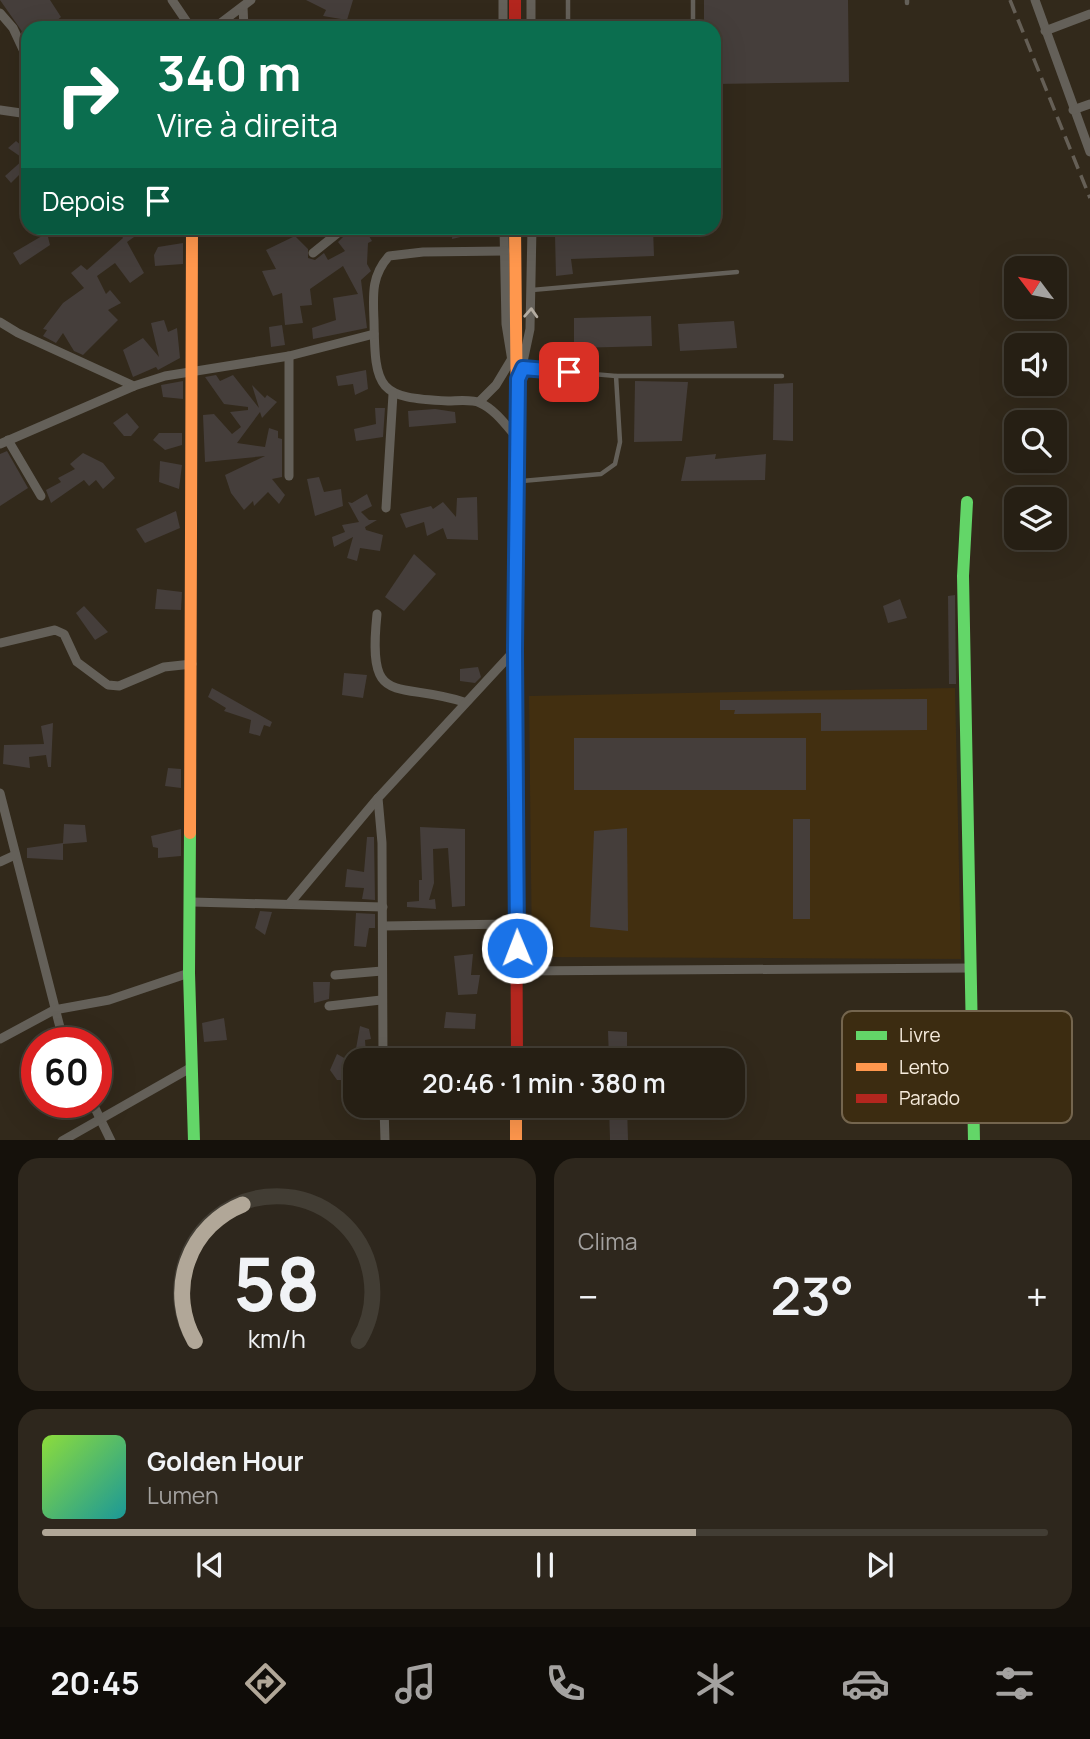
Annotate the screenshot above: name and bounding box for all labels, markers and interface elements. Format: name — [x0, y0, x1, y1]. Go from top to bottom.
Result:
text: 340 m — [157, 39, 301, 106]
icon: right — [42, 49, 133, 140]
text: Vire à direita — [157, 103, 338, 147]
icon: arrive — [139, 182, 177, 220]
text: Depois — [42, 183, 125, 219]
north arrow — [1004, 256, 1068, 318]
map controls — [1004, 256, 1067, 550]
one-way arrow — [523, 307, 538, 318]
button: sound — [1004, 333, 1067, 396]
pin — [539, 342, 599, 402]
icon: arrive — [550, 353, 588, 391]
button: search — [1004, 410, 1067, 473]
button: layers — [1004, 487, 1067, 550]
position arrow — [480, 911, 554, 985]
legend — [842, 1011, 1072, 1123]
text: Livre — [899, 1022, 941, 1048]
speed limit sign: 60 — [21, 1027, 112, 1118]
text: Lento — [899, 1054, 949, 1080]
text: 20:46 · 1 min · 380 m — [422, 1065, 666, 1101]
text: Parado — [899, 1085, 960, 1111]
text: Clima — [578, 1225, 637, 1257]
text: 58 — [233, 1233, 321, 1333]
text: 23° — [770, 1260, 854, 1331]
text: − — [578, 1270, 599, 1322]
text: + — [1026, 1270, 1048, 1322]
text: km/h — [248, 1320, 306, 1355]
text: Golden Hour — [147, 1443, 304, 1479]
text: Lumen — [147, 1479, 219, 1511]
icon: previous — [191, 1546, 229, 1584]
icon: pause — [526, 1546, 564, 1584]
icon: next — [861, 1546, 899, 1584]
icon: directions — [241, 1659, 290, 1708]
icon: music — [391, 1659, 440, 1708]
icon: phone — [541, 1659, 590, 1708]
icon: climate — [691, 1659, 740, 1708]
icon: car — [841, 1659, 890, 1708]
icon: filters — [990, 1659, 1039, 1708]
text: 20:45 — [50, 1661, 140, 1705]

